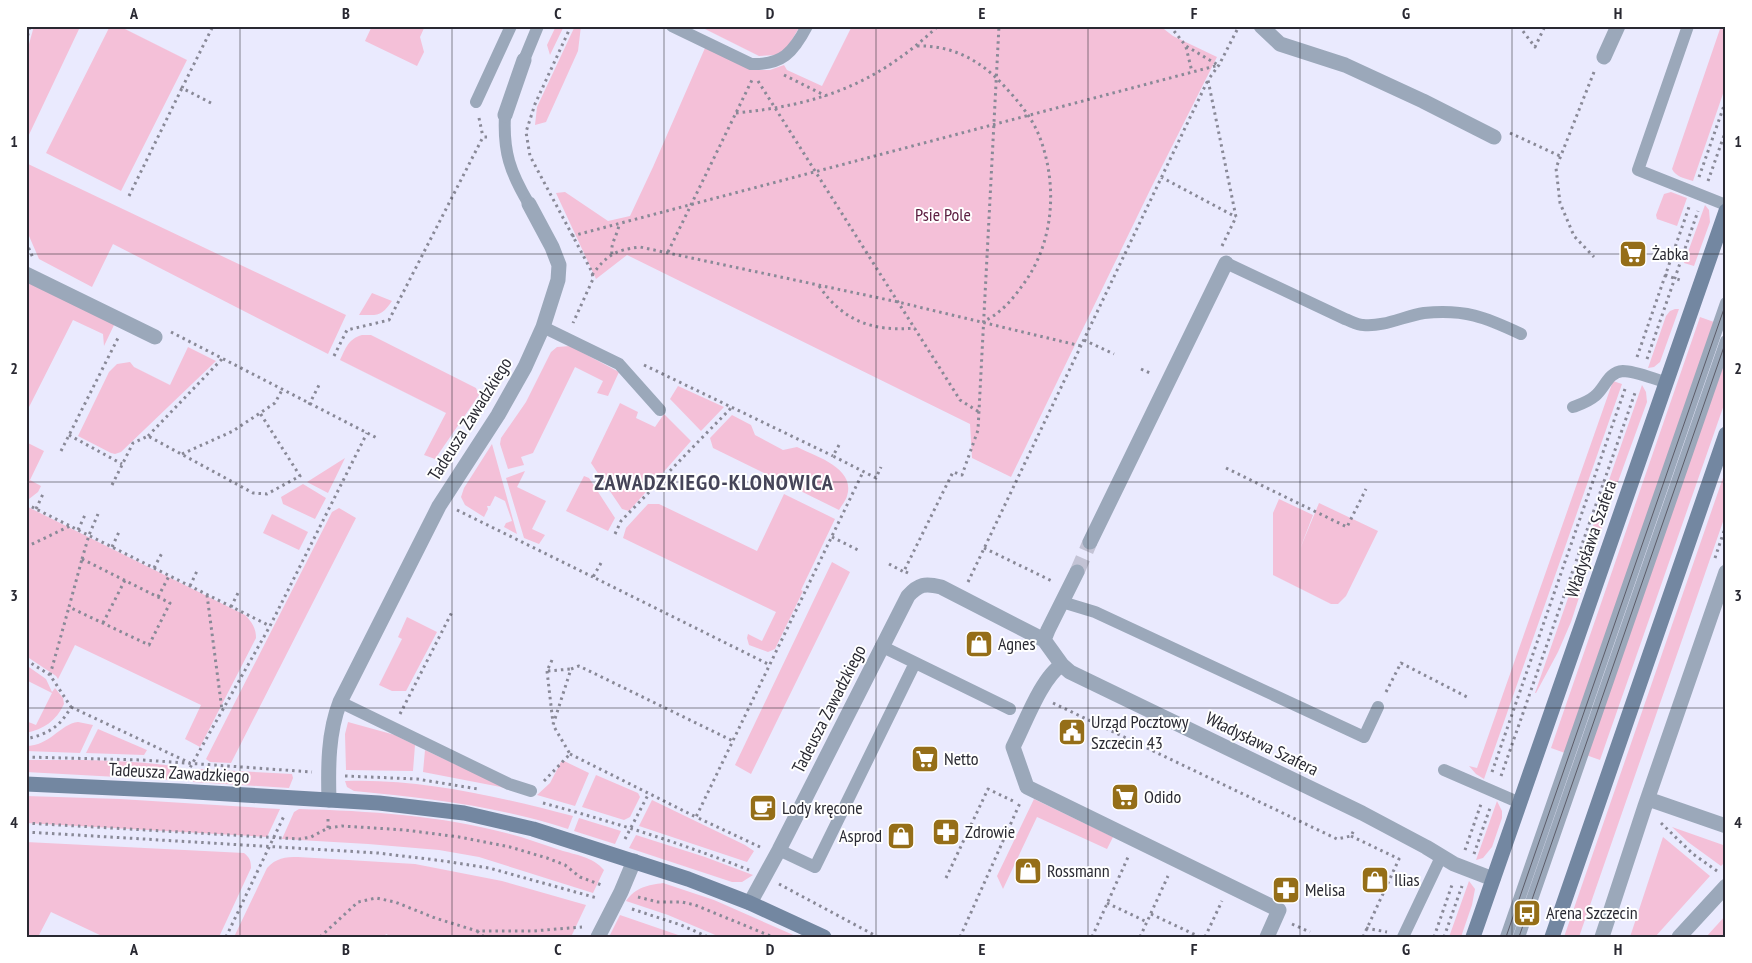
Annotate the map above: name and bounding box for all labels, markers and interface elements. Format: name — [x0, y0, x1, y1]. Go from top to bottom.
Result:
text: A — [129, 3, 139, 23]
text: B — [342, 3, 350, 23]
text: C — [554, 3, 562, 23]
text: D — [766, 3, 775, 23]
text: E — [979, 3, 986, 23]
text: F — [1191, 3, 1198, 23]
text: G — [1402, 3, 1410, 23]
text: H — [1614, 3, 1622, 23]
text: 1 — [10, 131, 18, 151]
text: 1 — [1734, 131, 1742, 151]
park label: Psie Pole — [915, 203, 971, 226]
supermarket icon: Żabka — [1618, 239, 1648, 269]
place label: Żabka — [1652, 242, 1689, 265]
street label: Tadeusza Zawadzkiego — [423, 353, 517, 484]
text: 2 — [10, 358, 18, 378]
text: 2 — [1734, 358, 1742, 378]
district label: ZAWADZKIEGO-KLONOWICA — [594, 468, 834, 496]
street label: Władysława Szafera — [1560, 477, 1621, 601]
text: 3 — [10, 585, 18, 605]
text: 3 — [1734, 585, 1742, 605]
shop icon: Agnes — [964, 629, 994, 659]
place label: Agnes — [998, 632, 1036, 655]
street label: Tadeusza Zawadzkiego — [786, 641, 871, 777]
street label: Władysława Szafera — [1202, 706, 1322, 781]
place label: Urząd Pocztowy Szczecin 43 — [1091, 710, 1189, 754]
public building icon: Urząd Pocztowy Szczecin 43 — [1057, 717, 1087, 747]
supermarket icon: Netto — [910, 744, 940, 774]
place label: Netto — [944, 747, 979, 770]
street label: Tadeusza Zawadzkiego — [108, 757, 250, 788]
supermarket icon: Odido — [1110, 782, 1140, 812]
place label: Odido — [1144, 785, 1181, 808]
cafe icon: Lody kręcone — [748, 793, 778, 823]
place label: Lody kręcone — [782, 796, 863, 819]
text: 4 — [10, 812, 18, 832]
text: 4 — [1734, 812, 1742, 832]
pharmacy icon: Zdrowie — [931, 817, 961, 847]
place label: Zdrowie — [965, 820, 1015, 843]
shop icon: Asprod — [886, 821, 916, 851]
place label: Asprod — [839, 824, 882, 847]
shop icon: Rossmann — [1013, 856, 1043, 886]
place label: Rossmann — [1047, 859, 1110, 882]
shop icon: Ilias — [1360, 865, 1390, 895]
place label: Ilias — [1394, 868, 1420, 891]
pharmacy icon: Melisa — [1271, 875, 1301, 905]
place label: Melisa — [1305, 878, 1345, 901]
bus stop icon: Arena Szczecin — [1512, 898, 1542, 928]
place label: Arena Szczecin — [1546, 901, 1638, 924]
text: A — [129, 939, 139, 959]
text: B — [342, 939, 350, 959]
text: C — [554, 939, 562, 959]
text: D — [766, 939, 775, 959]
text: E — [979, 939, 986, 959]
text: F — [1191, 939, 1198, 959]
text: G — [1402, 939, 1410, 959]
text: H — [1614, 939, 1622, 959]

